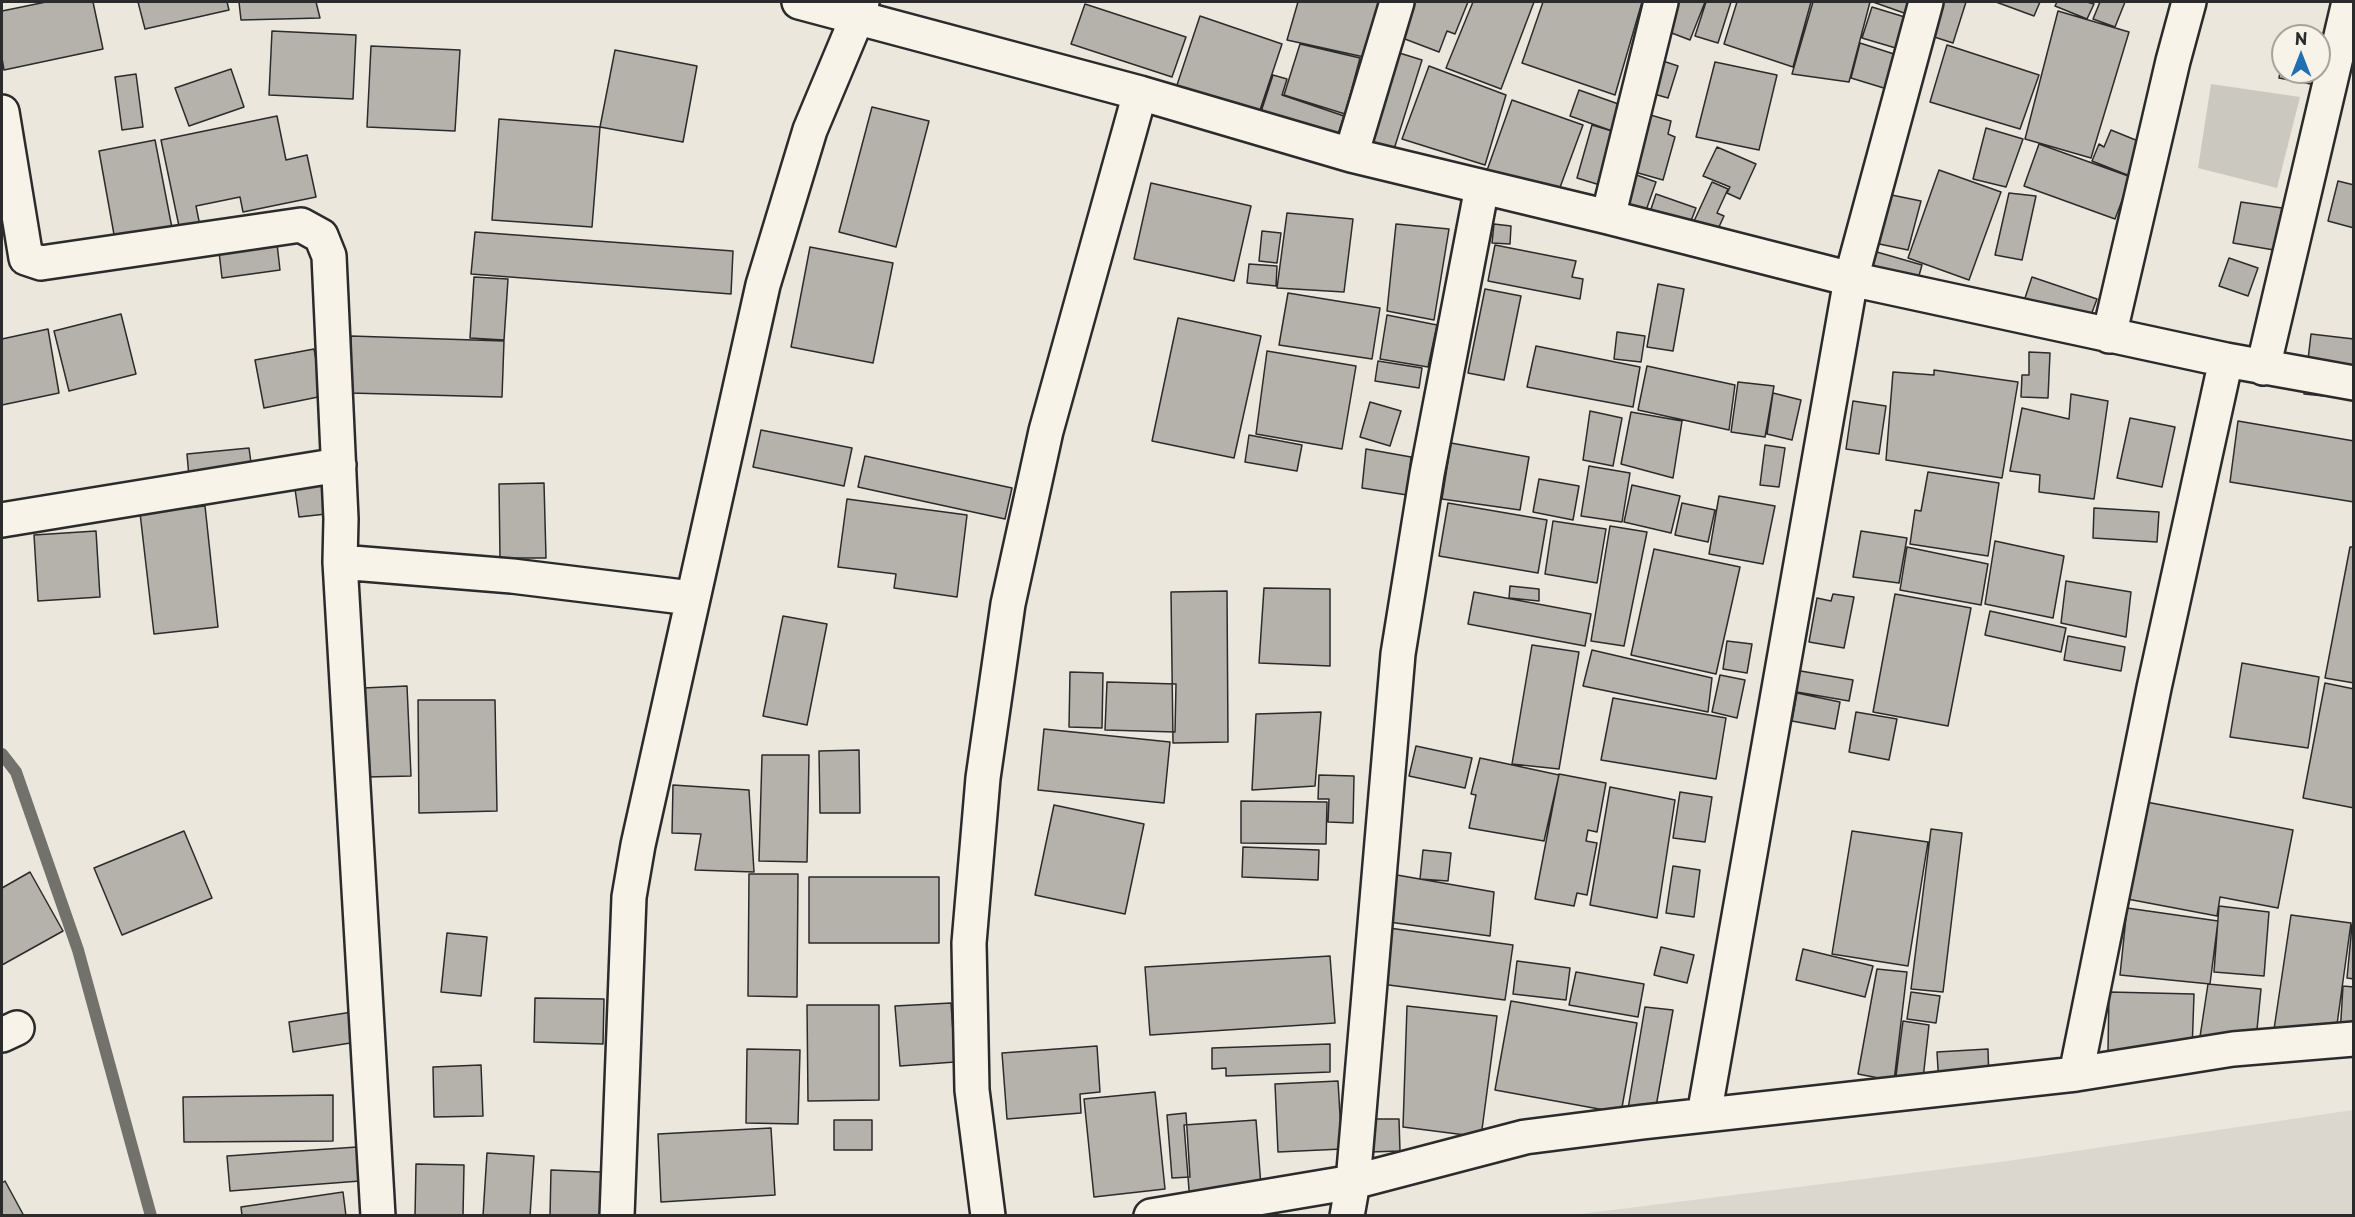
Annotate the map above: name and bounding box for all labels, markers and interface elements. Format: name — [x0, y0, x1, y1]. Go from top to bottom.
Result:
north arrow — [2271, 24, 2331, 84]
text: N — [2295, 26, 2307, 50]

